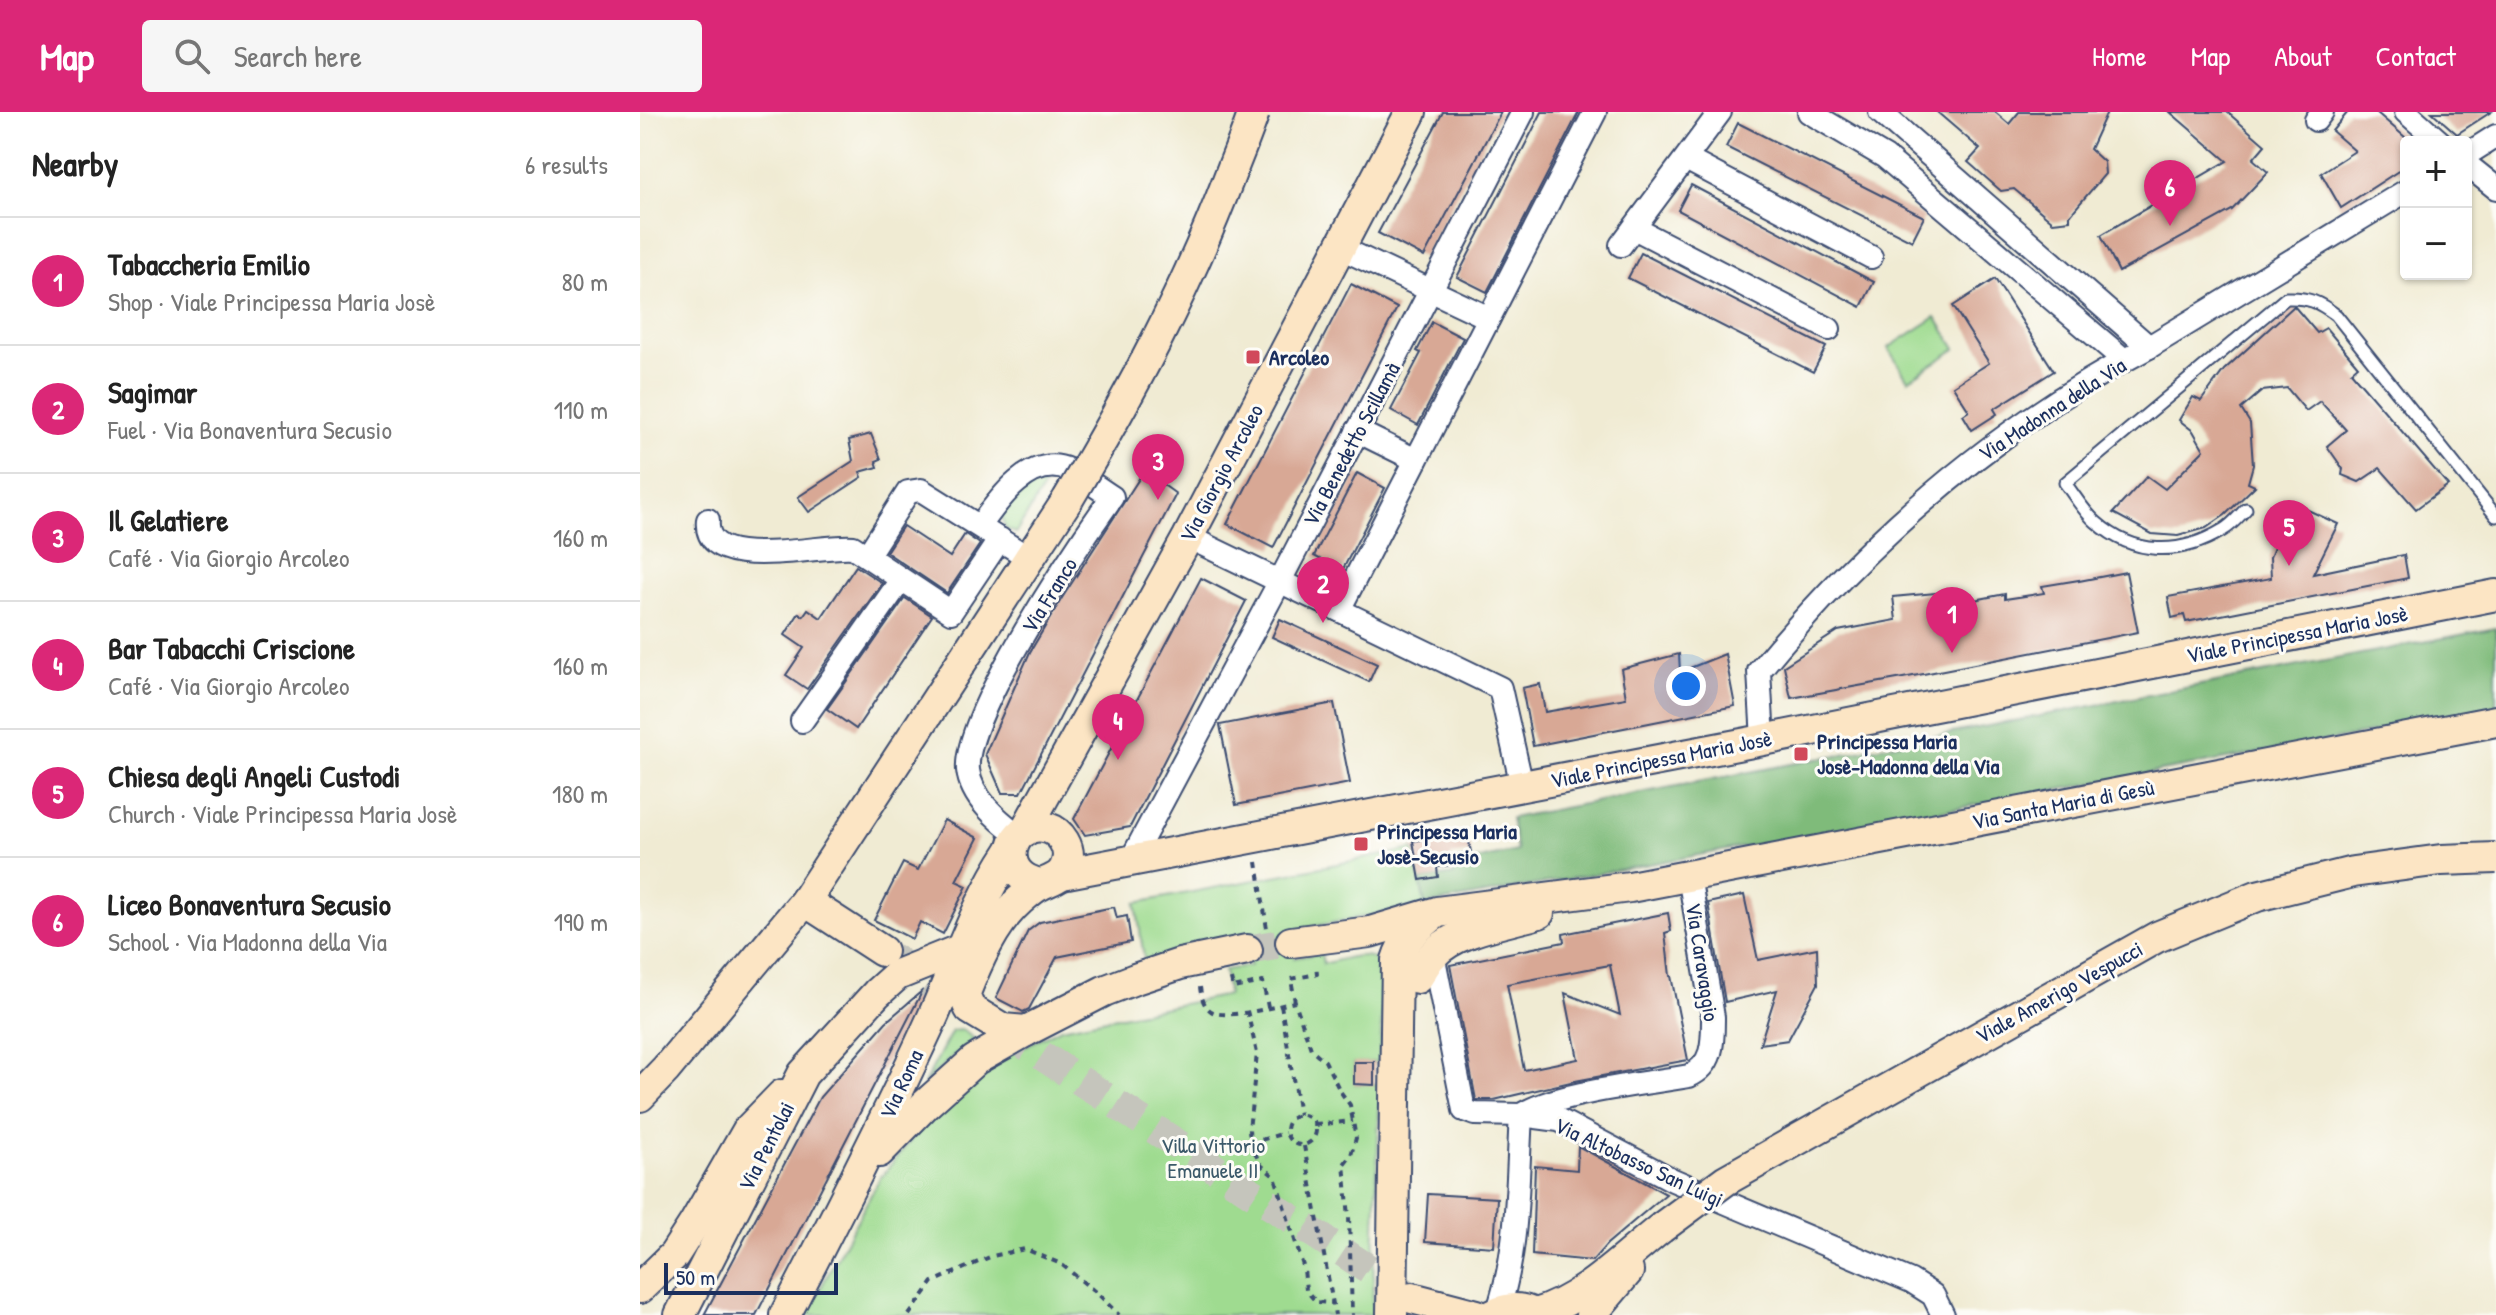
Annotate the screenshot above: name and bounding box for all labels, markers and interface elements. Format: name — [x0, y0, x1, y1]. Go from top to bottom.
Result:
search box — [142, 20, 702, 92]
text: Map — [40, 30, 94, 82]
icon: search — [170, 34, 214, 78]
text: Search here — [234, 36, 362, 76]
text: Home — [2092, 37, 2147, 75]
text: Map — [2191, 37, 2230, 75]
text: About — [2274, 37, 2332, 75]
text: Contact — [2376, 37, 2456, 75]
map controls — [2400, 136, 2472, 280]
button: + — [2400, 136, 2472, 208]
text: Nearby — [32, 141, 118, 187]
text: 6 results — [525, 147, 608, 182]
pin: 6 — [2144, 160, 2196, 226]
button: − — [2400, 208, 2472, 280]
text: Tabaccheria Emilio — [108, 244, 310, 284]
text: 1 — [53, 264, 63, 299]
text: 80 m — [561, 264, 608, 299]
text: Shop · Viale Principessa Maria Josè — [108, 284, 435, 319]
place label: Arcoleo — [1269, 342, 1329, 372]
marker: Arcoleo — [1244, 348, 1262, 366]
street label: Via Madonna della Via — [1972, 350, 2132, 468]
street label: Via Benedetto Scillamà — [1295, 357, 1407, 531]
text: Sagimar — [108, 372, 197, 412]
text: 2 — [52, 392, 64, 427]
text: 110 m — [554, 392, 608, 427]
street label: Via Giorgio Arcoleo — [1172, 399, 1270, 547]
text: Fuel · Via Bonaventura Secusio — [108, 412, 392, 447]
pin: 3 — [1132, 434, 1184, 500]
text: Il Gelatiere — [108, 500, 228, 540]
pin: 5 — [2263, 500, 2315, 566]
text: 3 — [52, 520, 64, 555]
text: 160 m — [553, 520, 608, 555]
text: Café · Via Giorgio Arcoleo — [108, 540, 350, 575]
street label: Via Franco — [1014, 551, 1084, 638]
pin: 2 — [1297, 557, 1349, 623]
pin: 1 — [1926, 587, 1978, 653]
street label: Viale Principessa Maria Josè — [2184, 598, 2410, 670]
text: Bar Tabacchi Criscione — [108, 628, 355, 668]
text: 4 — [53, 648, 63, 683]
text: 160 m — [553, 648, 608, 683]
your location — [1666, 666, 1706, 706]
text: Café · Via Giorgio Arcoleo — [108, 668, 350, 703]
pin: 4 — [1092, 694, 1144, 760]
street label: Viale Principessa Maria Josè — [1548, 723, 1774, 795]
place label: Principessa Maria Josè-Madonna della Via — [1817, 726, 2000, 781]
marker: Principessa Maria Josè-Madonna della Via — [1792, 745, 1810, 763]
text: Chiesa degli Angeli Custodi — [108, 756, 400, 796]
street label: Via Santa Maria di Gesù — [1969, 772, 2157, 836]
text: 5 — [53, 776, 64, 811]
text: 180 m — [552, 776, 608, 811]
text: Church · Viale Principessa Maria Josè — [108, 796, 457, 831]
place label: Principessa Maria Josè-Secusio — [1377, 816, 1517, 871]
marker: Principessa Maria Josè-Secusio — [1352, 835, 1370, 853]
text: Liceo Bonaventura Secusio — [108, 884, 391, 924]
street label: Via Caravaggio — [1679, 901, 1727, 1024]
text: 6 — [53, 904, 63, 939]
text: 190 m — [554, 904, 608, 939]
text: School · Via Madonna della Via — [108, 924, 387, 959]
street label: Viale Amerigo Vespucci — [1970, 934, 2148, 1050]
street label: Via Roma — [872, 1044, 930, 1124]
street label: Via Pentolai — [731, 1096, 801, 1196]
street label: Via Altobasso San Luigi — [1550, 1110, 1728, 1214]
park label: Villa Vittorio Emanuele II — [1161, 1130, 1265, 1185]
scale bar — [664, 1259, 838, 1295]
text: 50 m — [676, 1262, 715, 1292]

